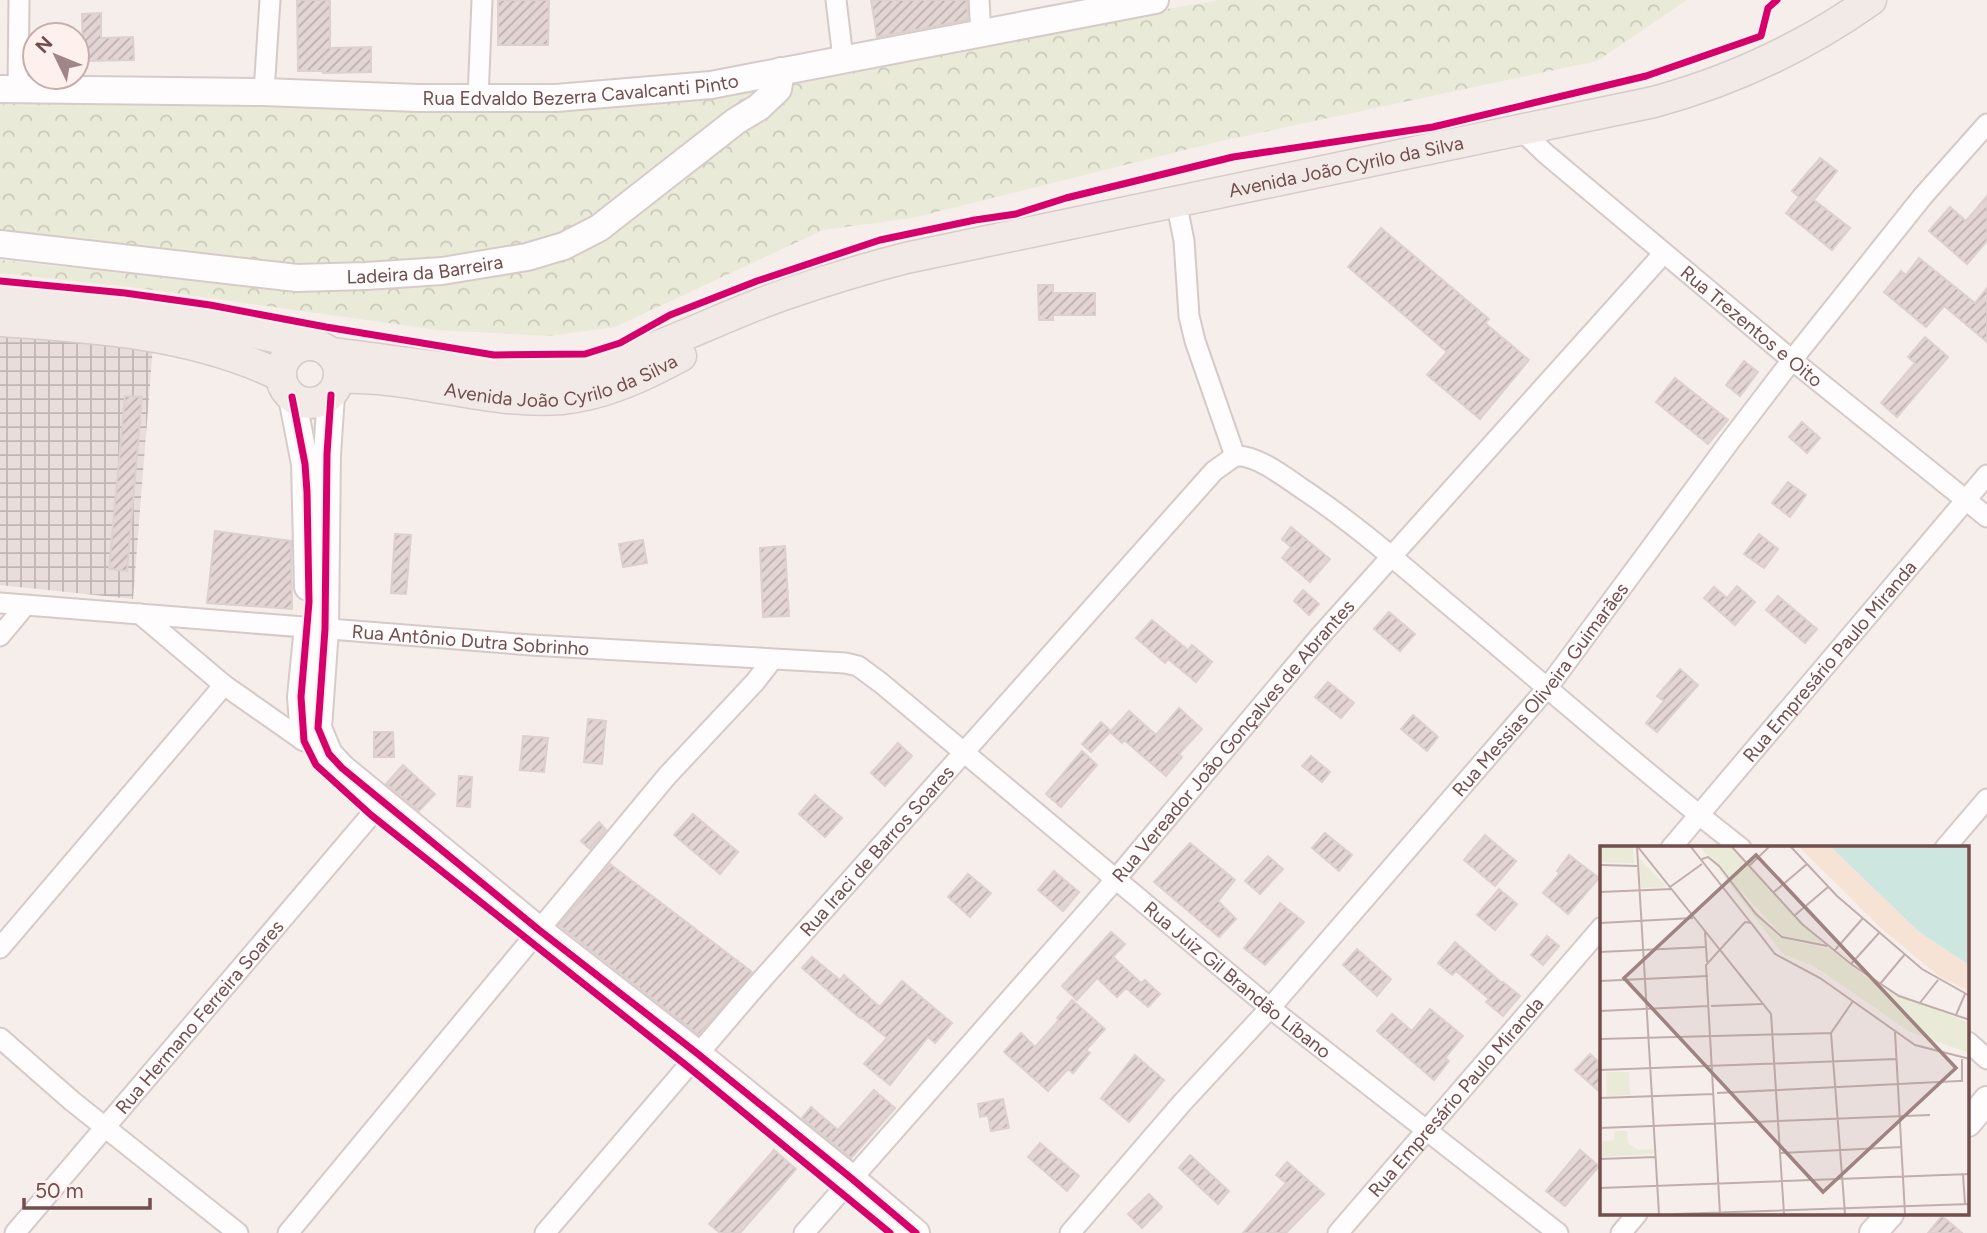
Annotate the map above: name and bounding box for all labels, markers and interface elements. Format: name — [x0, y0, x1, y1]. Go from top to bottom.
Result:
north arrow — [21, 21, 91, 91]
text: N — [31, 32, 57, 58]
street label: Rua Edvaldo Bezerra Cavalcanti Pinto — [423, 69, 740, 110]
street label: Avenida João Cyrilo da Silva — [1227, 131, 1465, 202]
street label: Ladeira da Barreira — [346, 250, 505, 289]
street label: Rua Trezentos e Oito — [1676, 261, 1827, 392]
street label: Avenida João Cyrilo da Silva — [443, 349, 681, 412]
street label: Rua Empresário Paulo Miranda — [1738, 556, 1921, 767]
street label: Rua Messias Oliveira Guimarães — [1448, 578, 1633, 801]
street label: Rua Vereador João Gonçalves de Abrantes — [1107, 595, 1359, 887]
street label: Rua Antônio Dutra Sobrinho — [351, 620, 590, 660]
street label: Rua Iraci de Barros Soares — [795, 761, 959, 941]
inset map — [1600, 846, 1969, 1216]
street label: Rua Juiz Gil Brandão Líbano — [1139, 897, 1336, 1063]
street label: Rua Hermano Ferreira Soares — [111, 915, 289, 1119]
street label: Rua Empresário Paulo Miranda — [1363, 992, 1548, 1202]
scale bar — [24, 1166, 150, 1210]
text: 50 m — [35, 1178, 84, 1203]

